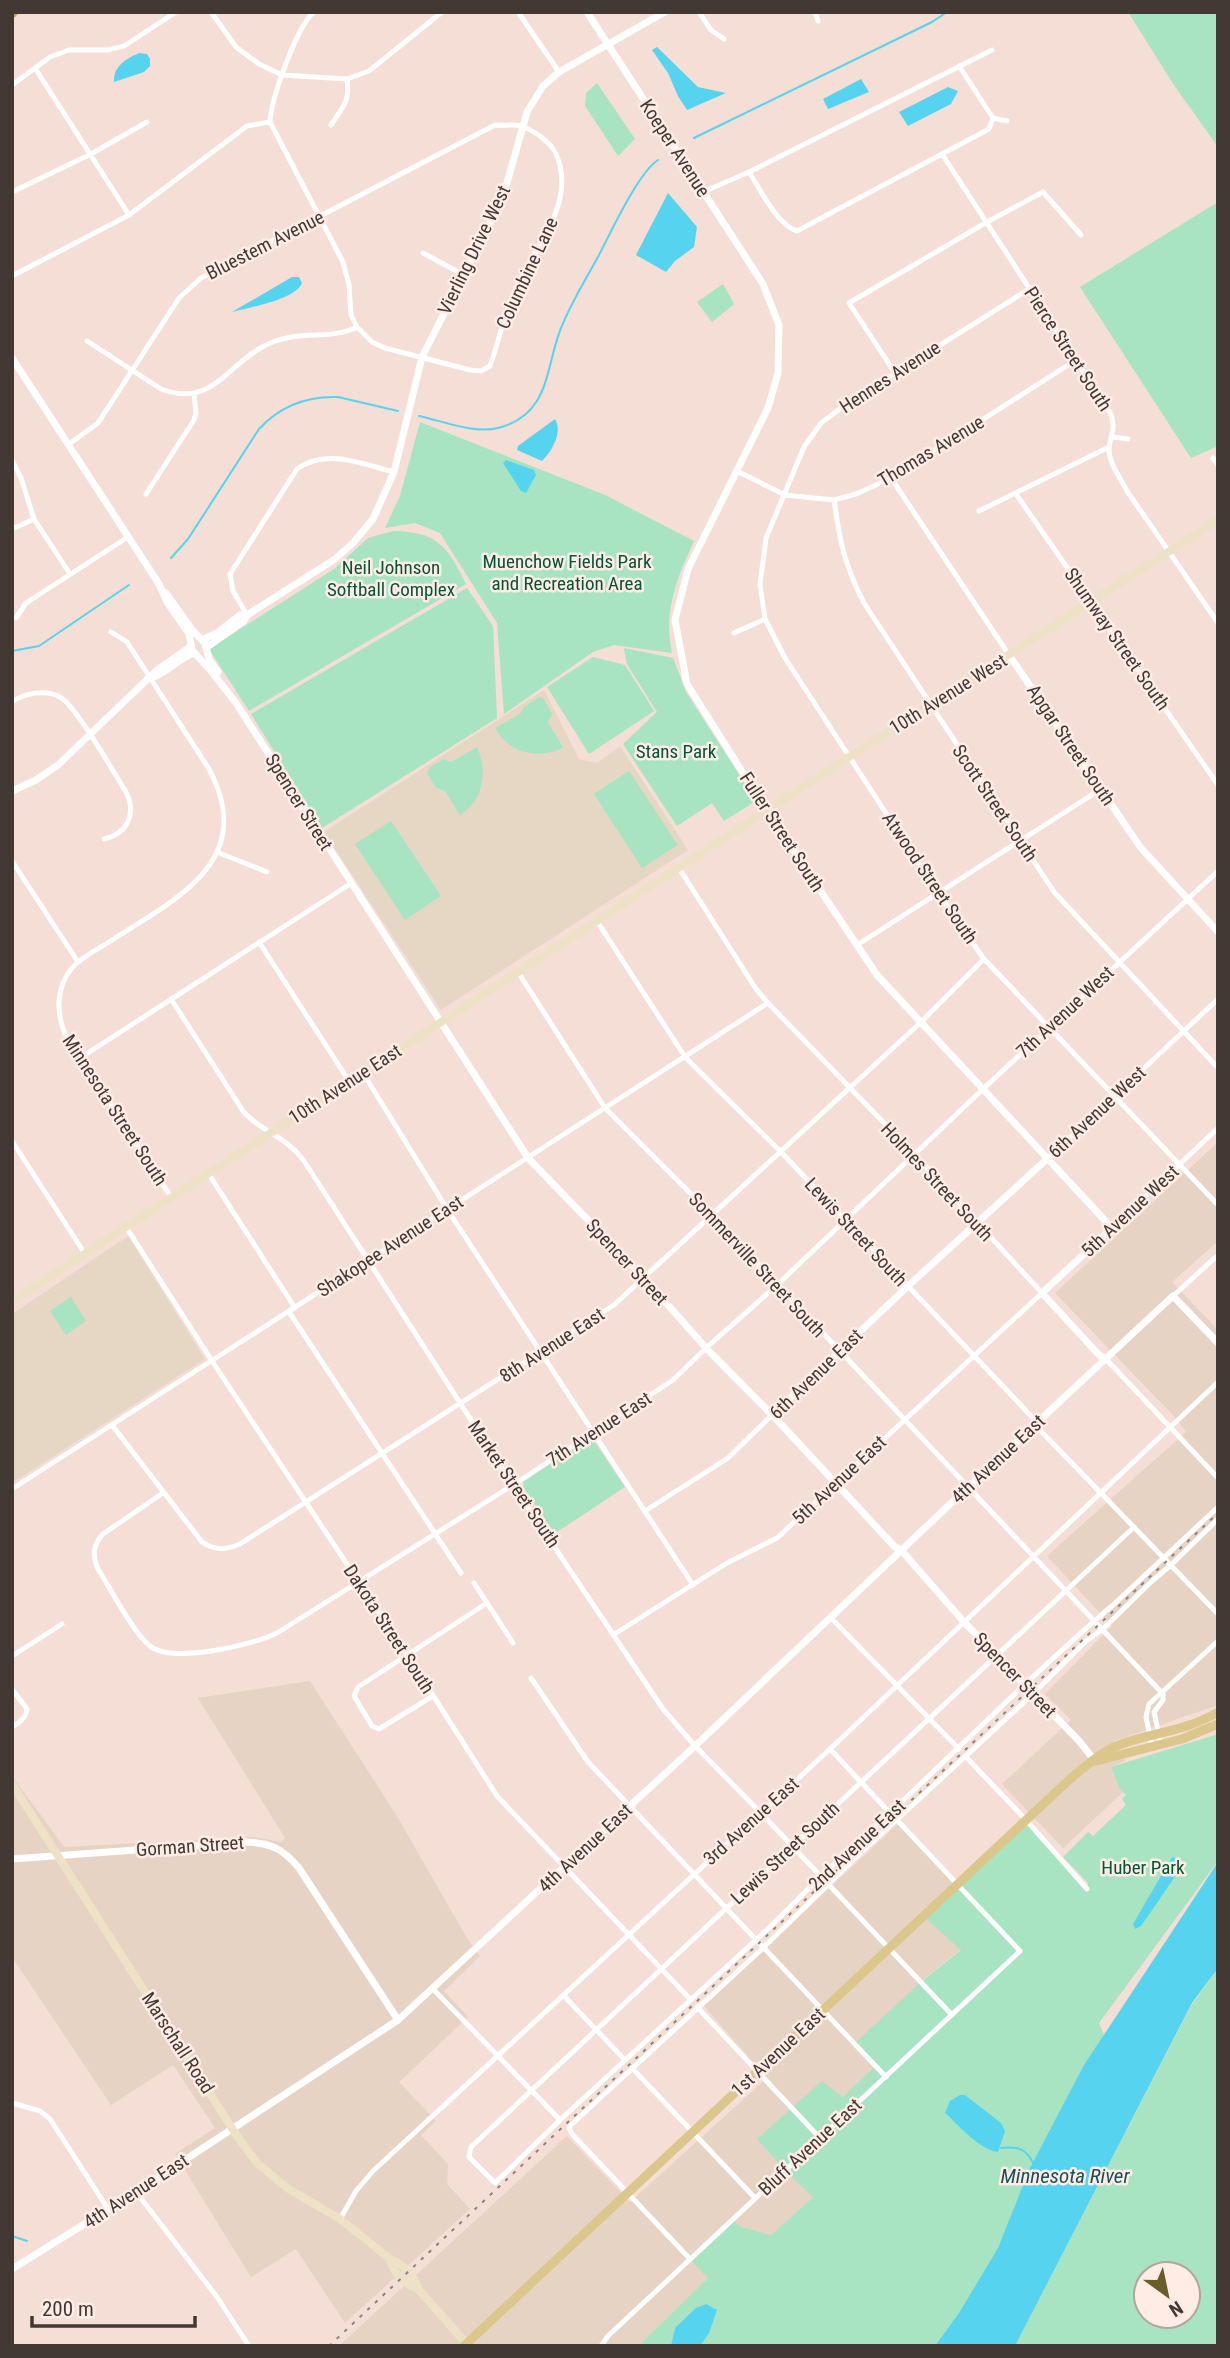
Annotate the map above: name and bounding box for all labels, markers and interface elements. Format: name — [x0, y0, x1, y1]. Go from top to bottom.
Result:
street label: Koeper Avenue — [635, 95, 715, 201]
street label: Vierling Drive West — [433, 182, 515, 318]
street label: Bluestem Avenue — [202, 205, 328, 285]
street label: Columbine Lane — [491, 213, 563, 333]
street label: Pierce Street South — [1019, 282, 1117, 416]
street label: Hennes Avenue — [835, 336, 945, 418]
street label: Thomas Avenue — [874, 410, 988, 492]
park label: Muenchow Fields Park and Recreation Area — [483, 550, 652, 595]
park label: Neil Johnson Softball Complex — [327, 556, 455, 601]
street label: Shumway Street South — [1059, 563, 1175, 715]
street label: 10th Avenue West — [885, 649, 1011, 739]
street label: Apgar Street South — [1022, 680, 1120, 810]
park label: Stans Park — [636, 740, 717, 763]
street label: Scott Street South — [947, 740, 1043, 866]
street label: Spencer Street — [260, 749, 338, 855]
street label: Fuller Street South — [735, 768, 829, 896]
street label: Atwood Street South — [877, 808, 983, 948]
street label: 7th Avenue West — [1011, 961, 1119, 1063]
street label: Minnesota Street South — [58, 1030, 172, 1190]
street label: 10th Avenue East — [284, 1039, 406, 1129]
street label: 6th Avenue West — [1043, 1061, 1151, 1163]
street label: Holmes Street South — [876, 1118, 998, 1246]
street label: 5th Avenue West — [1076, 1160, 1184, 1262]
street label: Lewis Street South — [800, 1173, 912, 1291]
street label: Sommerville Street South — [684, 1188, 830, 1342]
street label: Shakopee Avenue East — [313, 1190, 467, 1302]
street label: Spencer Street — [581, 1214, 673, 1310]
street label: 8th Avenue East — [495, 1303, 609, 1387]
street label: 6th Avenue East — [765, 1324, 867, 1424]
street label: 7th Avenue East — [542, 1387, 656, 1471]
street label: 4th Avenue East — [946, 1410, 1050, 1508]
street label: Market Street South — [463, 1416, 565, 1552]
street label: 5th Avenue East — [787, 1431, 891, 1529]
street label: Dakota Street South — [339, 1560, 439, 1698]
street label: Spencer Street — [969, 1628, 1061, 1722]
street label: 3rd Avenue East — [698, 1772, 804, 1870]
street label: 2nd Avenue East — [804, 1794, 910, 1896]
street label: Lewis Street South — [726, 1797, 844, 1909]
street label: 4th Avenue East — [533, 1799, 637, 1897]
street label: Gorman Street — [135, 1831, 245, 1861]
park label: Huber Park — [1101, 1856, 1185, 1879]
street label: Marschall Road — [137, 1988, 219, 2098]
street label: 1st Avenue East — [726, 2003, 830, 2101]
street label: Bluff Avenue East — [754, 2094, 866, 2200]
street label: 4th Avenue East — [79, 2149, 193, 2233]
water label: Minnesota River — [1000, 2164, 1130, 2188]
north arrow — [1132, 2260, 1202, 2330]
scale bar — [32, 2284, 194, 2328]
text: N — [1165, 2296, 1187, 2322]
text: 200 m — [42, 2297, 94, 2321]

